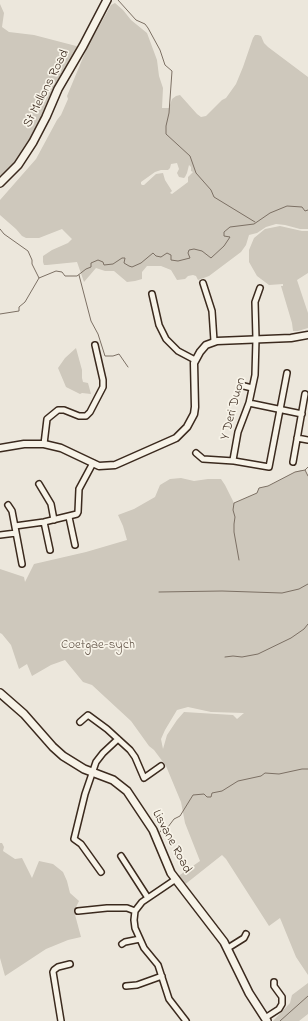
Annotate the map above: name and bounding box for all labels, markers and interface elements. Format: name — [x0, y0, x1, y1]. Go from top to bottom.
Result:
street label: St Mellons Road — [21, 47, 73, 131]
street label: Y Deri Duon — [218, 376, 250, 442]
park label: Coetgae-sych — [61, 638, 135, 654]
street label: Lisvane Road — [148, 808, 194, 876]

